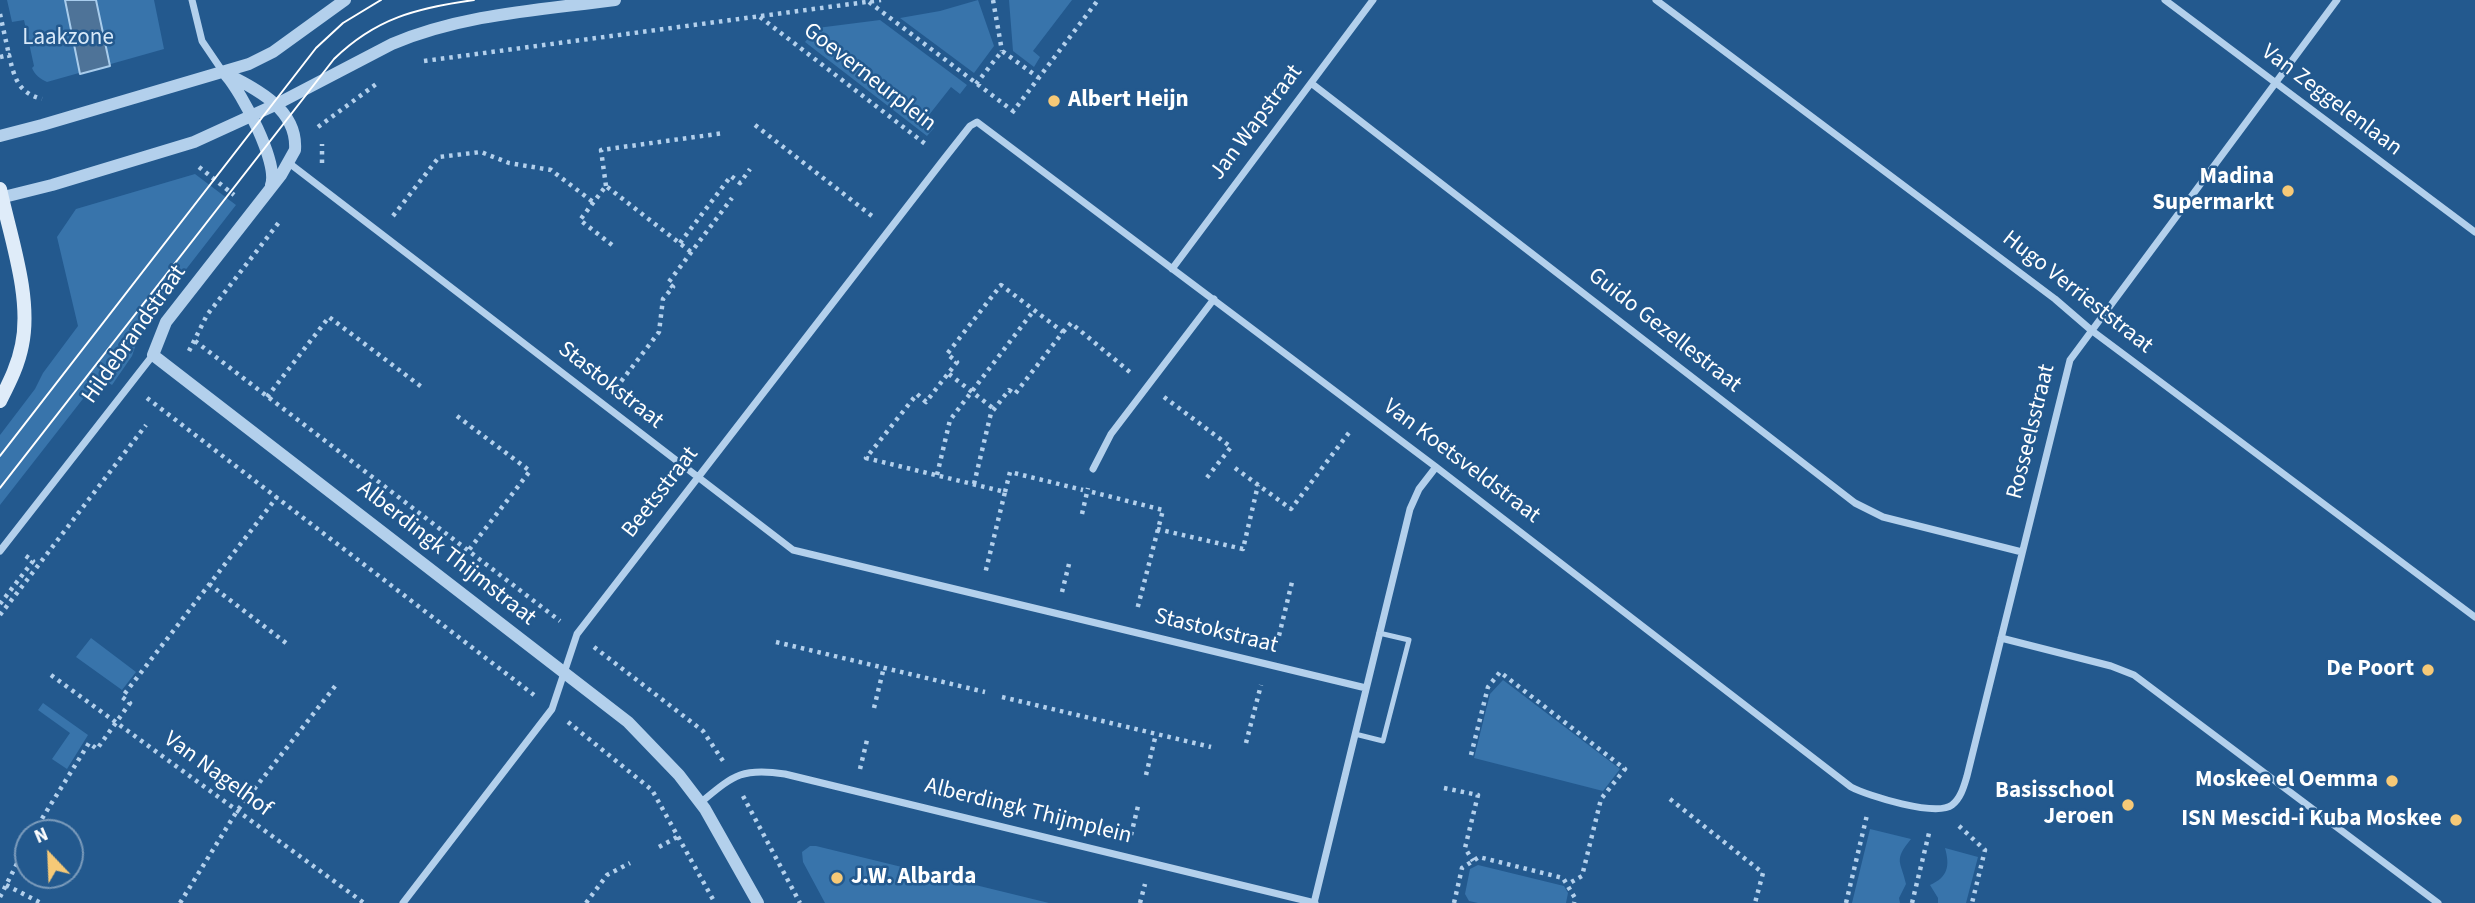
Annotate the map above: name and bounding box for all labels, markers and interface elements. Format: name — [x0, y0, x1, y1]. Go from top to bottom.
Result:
street label: Goeverneurplein — [797, 18, 941, 138]
park label: Laakzone — [22, 25, 114, 53]
street label: Van Zeggelenlaan — [2255, 39, 2407, 163]
street label: Jan Wapstraat — [1205, 60, 1309, 186]
place label: Albert Heijn — [1068, 87, 1189, 115]
marker: Albert Heijn — [1046, 93, 1062, 109]
place label: Madina Supermarkt — [2152, 164, 2274, 218]
marker: Madina Supermarkt — [2280, 183, 2296, 199]
street label: Hugo Verrieststraat — [1996, 226, 2158, 360]
street label: Hildebrandstraat — [77, 260, 193, 410]
street label: Guido Gezellestraat — [1582, 263, 1746, 399]
street label: Stastokstraat — [552, 336, 668, 436]
street label: Rosseelsstraat — [2002, 362, 2062, 502]
street label: Van Koetsveldstraat — [1377, 394, 1545, 530]
street label: Beetsstraat — [617, 442, 705, 544]
street label: Alberdingk Thijmstraat — [351, 476, 541, 632]
street label: Stastokstraat — [1151, 603, 1281, 661]
place label: De Poort — [2326, 656, 2414, 684]
marker: De Poort — [2420, 662, 2436, 678]
street label: Van Nagelhof — [158, 727, 276, 823]
place label: Moskee el Oemma — [2195, 767, 2378, 795]
street label: Alberdingk Thijmplein — [922, 773, 1134, 851]
marker: Moskee el Oemma — [2384, 773, 2400, 789]
place label: Basisschool Jeroen — [1995, 778, 2114, 832]
marker: Basisschool Jeroen — [2120, 797, 2136, 813]
place label: ISN Mescid-i Kuba Moskee — [2181, 806, 2442, 834]
marker: ISN Mescid-i Kuba Moskee — [2448, 812, 2464, 828]
north arrow — [14, 819, 84, 889]
text: N — [30, 821, 52, 851]
place label: J.W. Albarda — [851, 864, 976, 892]
marker: J.W. Albarda — [829, 870, 845, 886]

